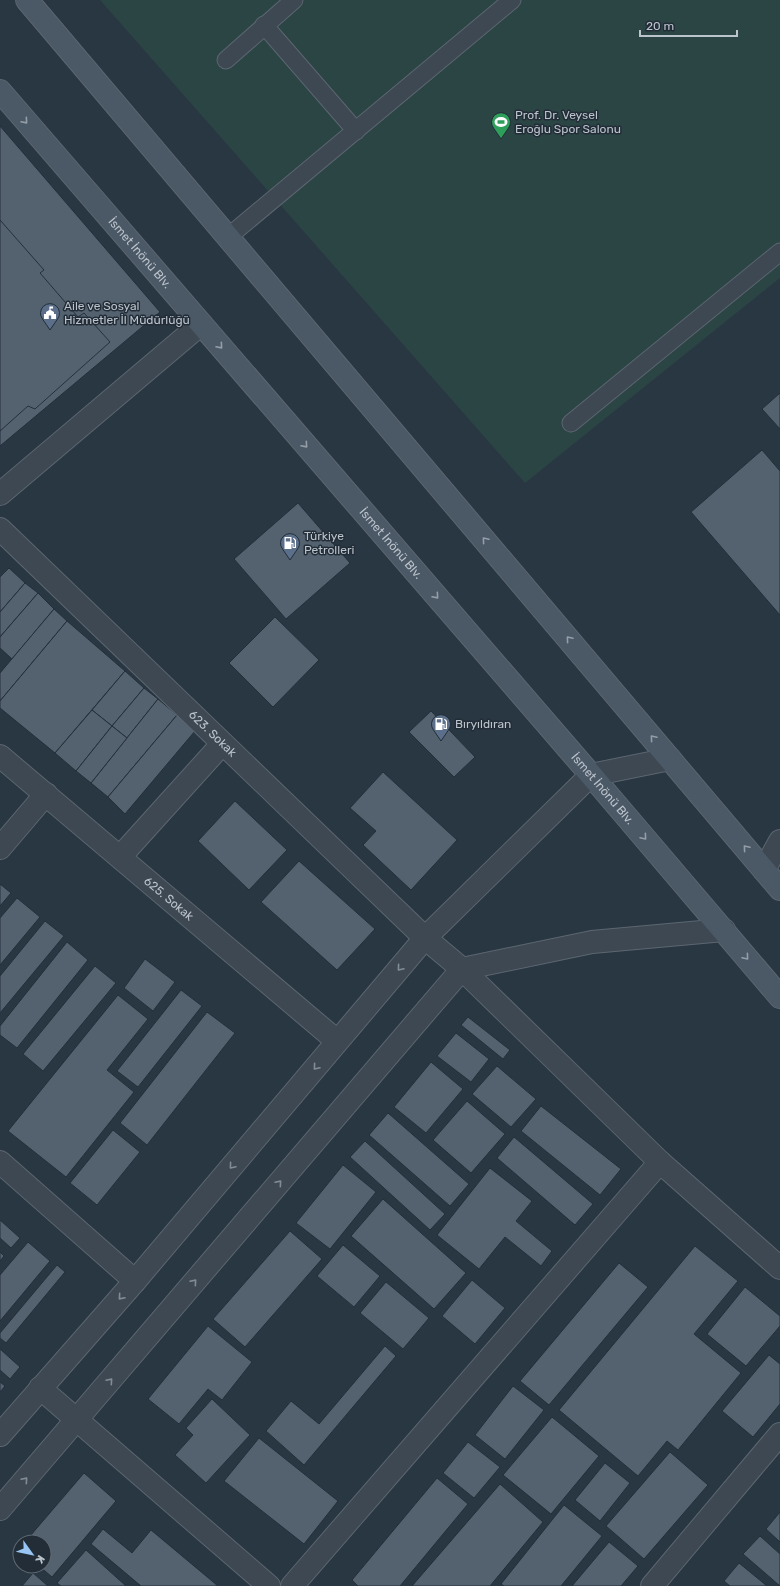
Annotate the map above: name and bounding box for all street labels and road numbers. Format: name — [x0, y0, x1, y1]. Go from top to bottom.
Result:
street label: İsmet İnönü Blv. — [105, 215, 174, 291]
street label: İsmet İnönü Blv. — [356, 505, 425, 582]
street label: 623. Sokak — [186, 707, 240, 760]
street label: İsmet İnönü Blv. — [568, 750, 637, 827]
street label: 625. Sokak — [141, 874, 197, 924]

